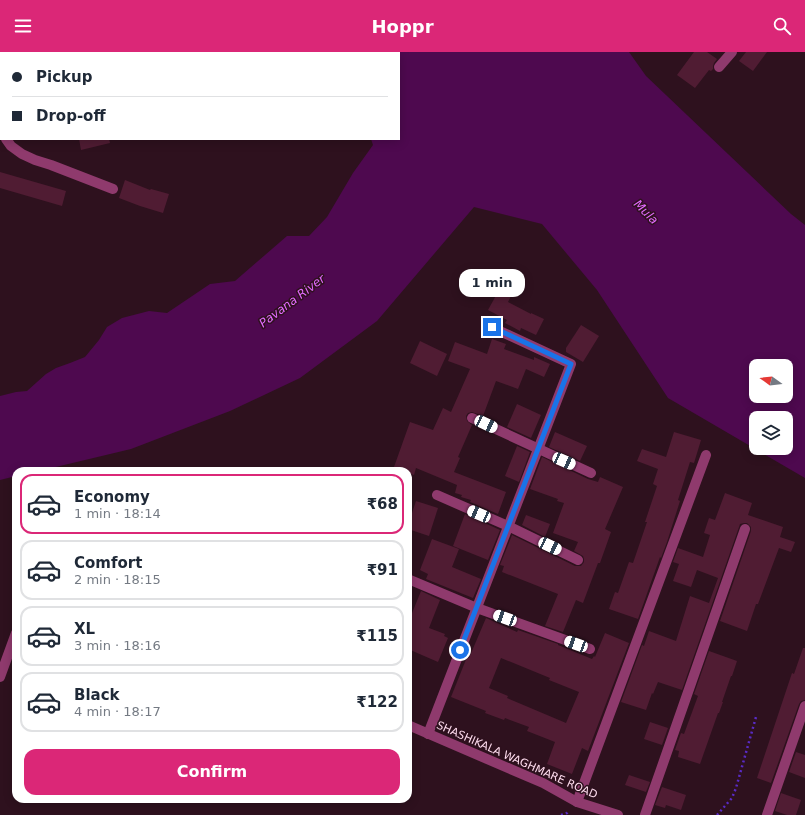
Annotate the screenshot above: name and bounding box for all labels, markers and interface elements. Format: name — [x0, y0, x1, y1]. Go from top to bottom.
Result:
icon: menu — [12, 15, 34, 37]
icon: search — [771, 15, 793, 37]
text: Hoppr — [371, 16, 434, 37]
text: Pickup — [36, 68, 92, 86]
text: Drop-off — [36, 107, 106, 125]
water label: Mula — [631, 197, 661, 227]
callout: 1 min — [459, 269, 525, 297]
water label: Pavana River — [256, 271, 329, 330]
text: 1 min — [472, 275, 512, 290]
route end — [483, 318, 501, 336]
north arrow — [749, 359, 793, 403]
map controls — [749, 359, 793, 455]
button: layers — [749, 411, 793, 455]
car — [473, 413, 499, 435]
car — [551, 451, 577, 471]
icon: car — [26, 486, 62, 522]
text: Economy — [74, 488, 150, 506]
text: ₹68 — [367, 495, 398, 513]
car — [466, 504, 492, 524]
text: 1 min · 18:14 — [74, 506, 161, 521]
car — [537, 535, 563, 557]
icon: car — [26, 552, 62, 588]
text: Comfort — [74, 554, 142, 572]
text: ₹91 — [367, 561, 398, 579]
text: 2 min · 18:15 — [74, 572, 161, 587]
car — [492, 608, 518, 628]
icon: car — [26, 618, 62, 654]
text: XL — [74, 620, 95, 638]
text: ₹115 — [356, 627, 398, 645]
car — [563, 634, 589, 654]
text: 3 min · 18:16 — [74, 638, 161, 653]
route start — [451, 641, 469, 659]
icon: car — [26, 684, 62, 720]
text: Black — [74, 686, 120, 704]
text: ₹122 — [356, 693, 398, 711]
text: 4 min · 18:17 — [74, 704, 161, 719]
street label: SHASHIKALA WAGHMARE ROAD — [434, 719, 600, 801]
button: Confirm — [24, 749, 400, 795]

